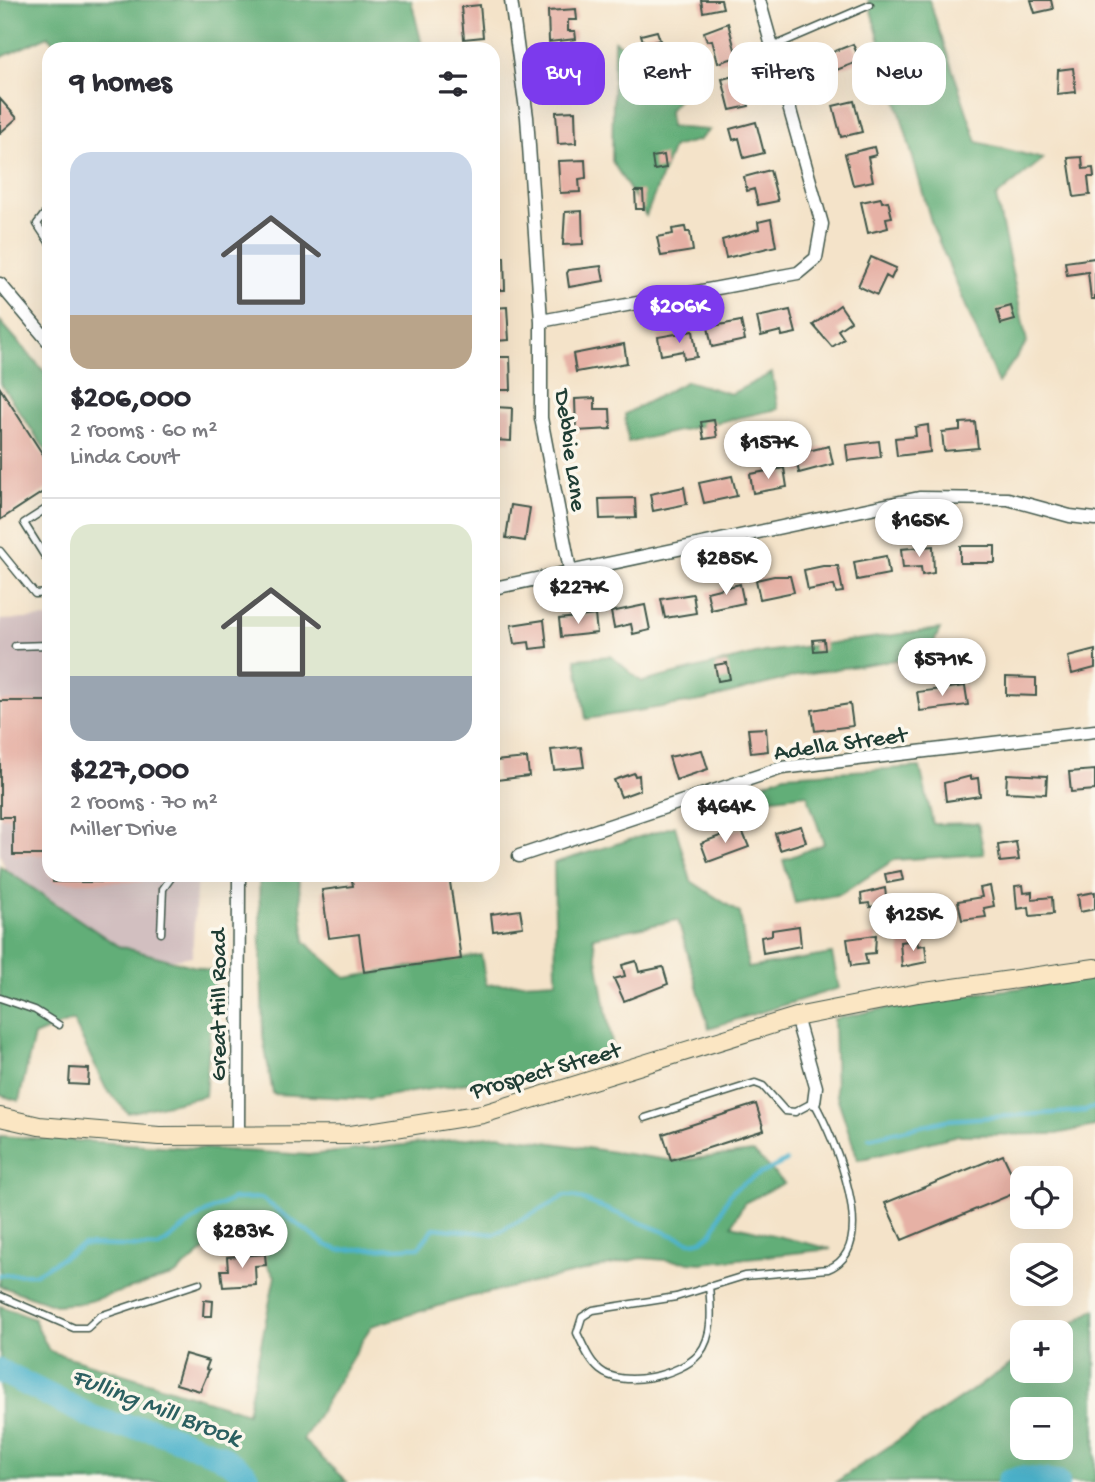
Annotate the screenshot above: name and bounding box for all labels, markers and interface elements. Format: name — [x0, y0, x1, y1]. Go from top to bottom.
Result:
chip: Buy — [522, 42, 605, 105]
chip: Rent — [619, 42, 714, 105]
chip: Filters — [728, 42, 838, 105]
chip: New — [852, 42, 946, 105]
icon: filters — [434, 65, 472, 103]
text: 9 homes — [70, 67, 172, 102]
icon: home — [208, 197, 334, 323]
pin: $206K — [630, 286, 728, 345]
text: $206K — [650, 294, 709, 321]
text: $206,000 — [70, 383, 191, 418]
street label: Debbie Lane — [545, 386, 592, 514]
text: 2 rooms · 60 m² — [70, 418, 217, 445]
pin: $157K — [719, 421, 817, 481]
text: $157K — [740, 430, 796, 457]
text: Linda Court — [70, 445, 179, 472]
pin: $165K — [870, 500, 968, 559]
text: $165K — [891, 508, 947, 535]
pin: $285K — [677, 538, 775, 597]
text: $285K — [697, 546, 755, 573]
pin: $227K — [529, 566, 627, 626]
icon: home — [208, 569, 334, 695]
text: $227K — [549, 575, 607, 602]
pin: $571K — [893, 638, 991, 698]
text: $571K — [914, 647, 970, 674]
street label: Adella Street — [772, 721, 911, 769]
text: $227,000 — [70, 755, 189, 790]
pin: $464K — [676, 786, 774, 845]
text: 2 rooms · 70 m² — [70, 790, 218, 817]
text: $464K — [697, 794, 753, 821]
text: Miller Drive — [70, 817, 177, 844]
pin: $125K — [864, 894, 962, 953]
text: $125K — [885, 902, 941, 929]
street label: Great Hill Road — [206, 927, 235, 1081]
street label: Prospect Street — [467, 1036, 627, 1108]
map controls — [1010, 1166, 1073, 1460]
button: locate — [1010, 1166, 1073, 1229]
pin: $283K — [193, 1210, 291, 1270]
text: $283K — [213, 1219, 271, 1246]
button: layers — [1010, 1243, 1073, 1306]
button: + — [1010, 1320, 1073, 1383]
water label: Fulling Mill Brook — [67, 1363, 246, 1456]
button: − — [1010, 1397, 1073, 1460]

